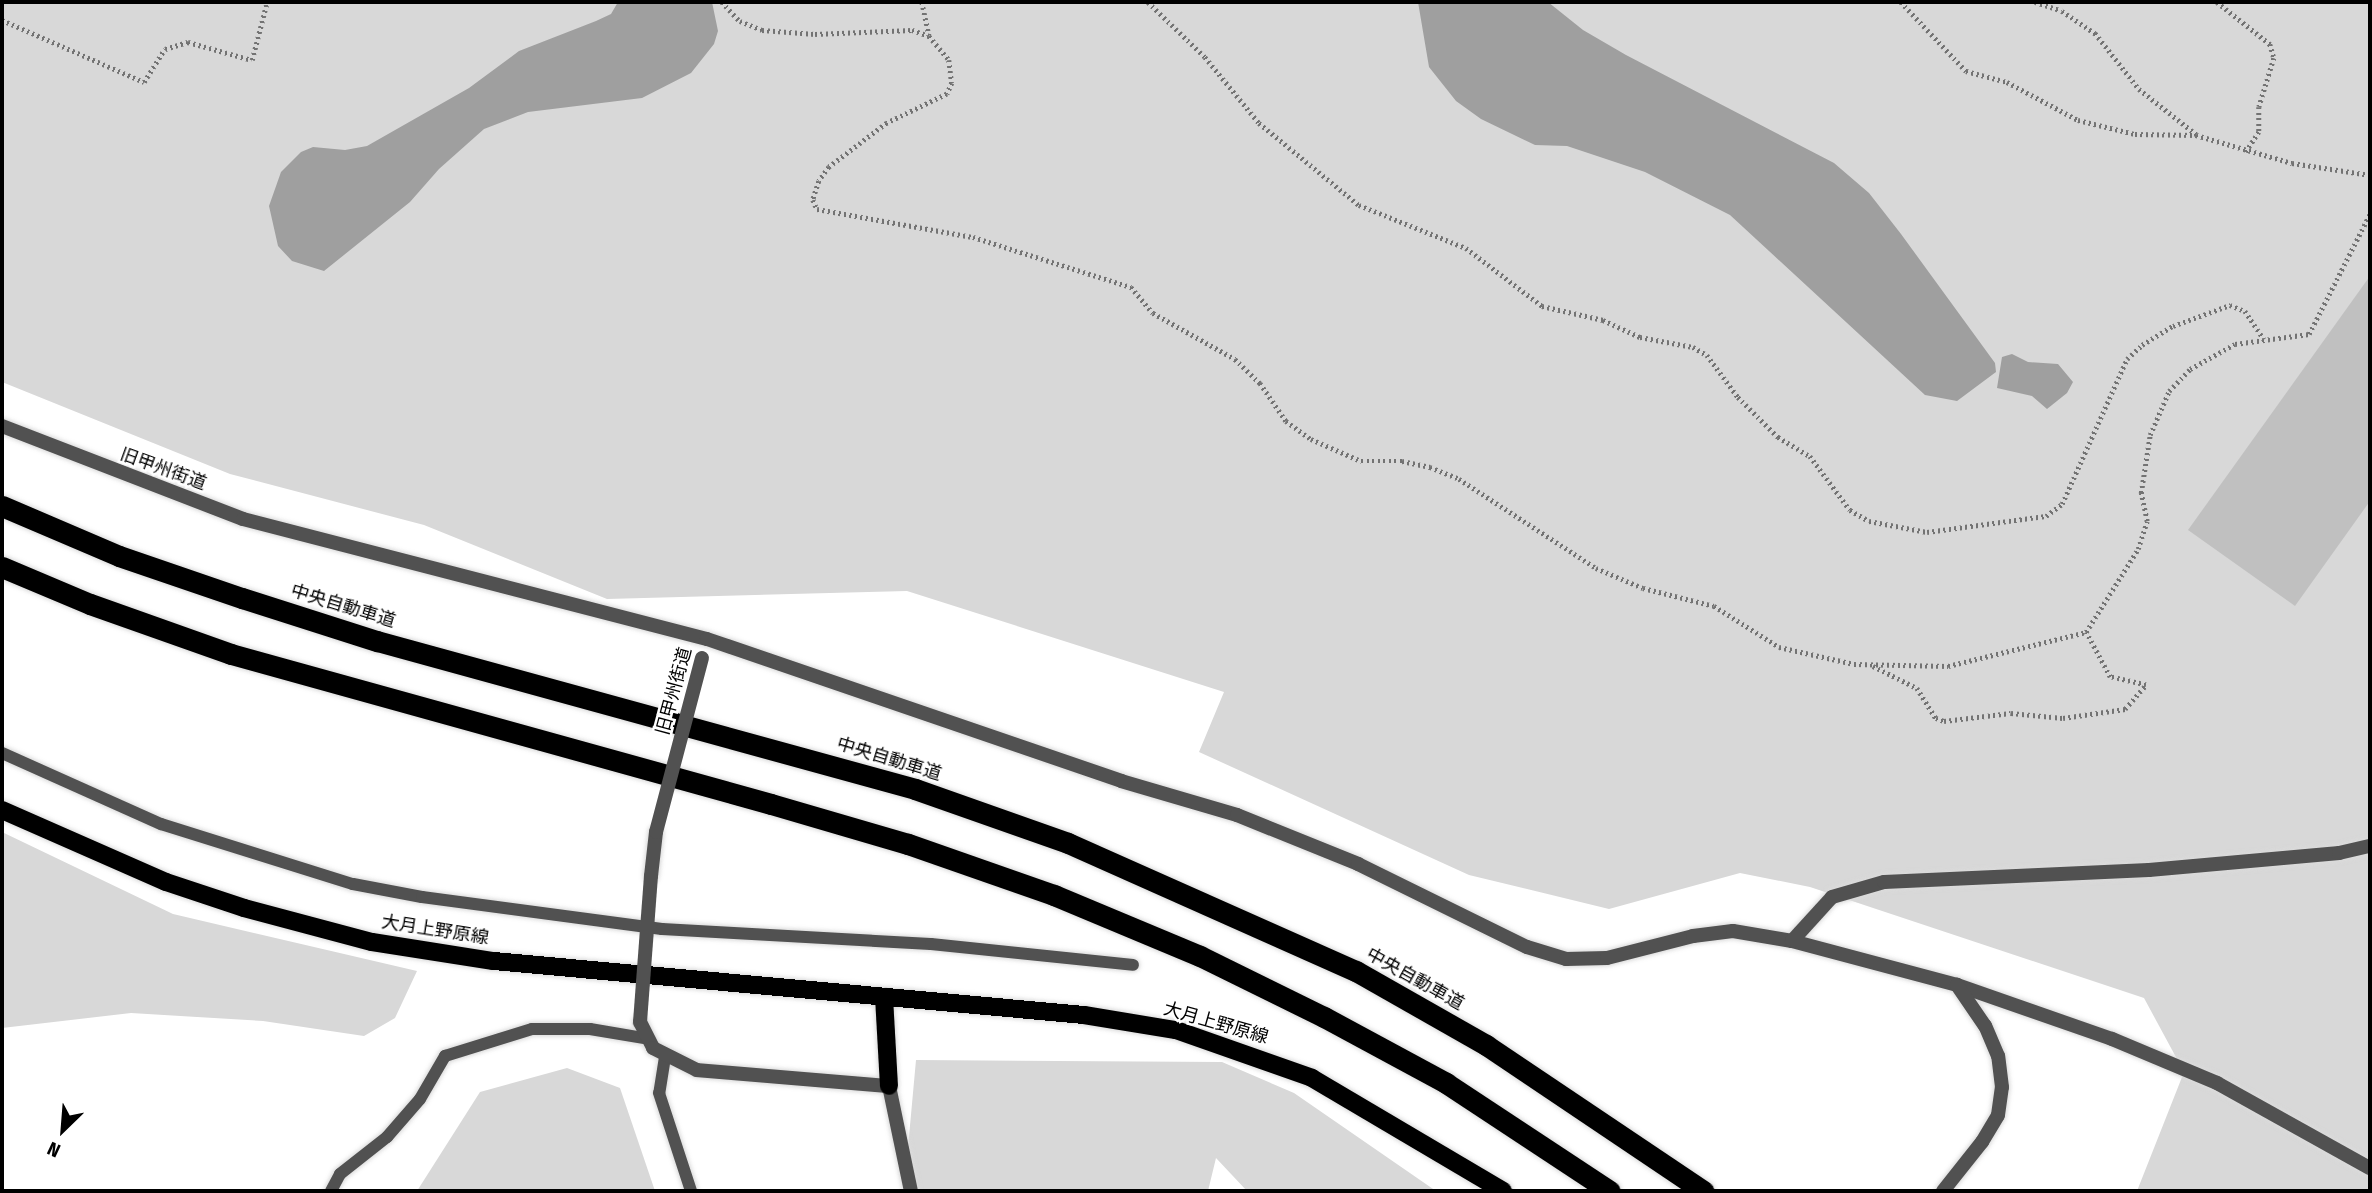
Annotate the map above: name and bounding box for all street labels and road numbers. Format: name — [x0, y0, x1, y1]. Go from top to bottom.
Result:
street label: 旧甲州街道 — [117, 443, 209, 495]
street label: 中央自動車道 — [288, 580, 398, 632]
street label: 旧甲州街道 — [652, 645, 696, 737]
street label: 中央自動車道 — [834, 733, 944, 785]
street label: 大月上野原線 — [380, 911, 490, 949]
street label: 中央自動車道 — [1363, 943, 1467, 1015]
street label: 大月上野原線 — [1161, 998, 1271, 1048]

